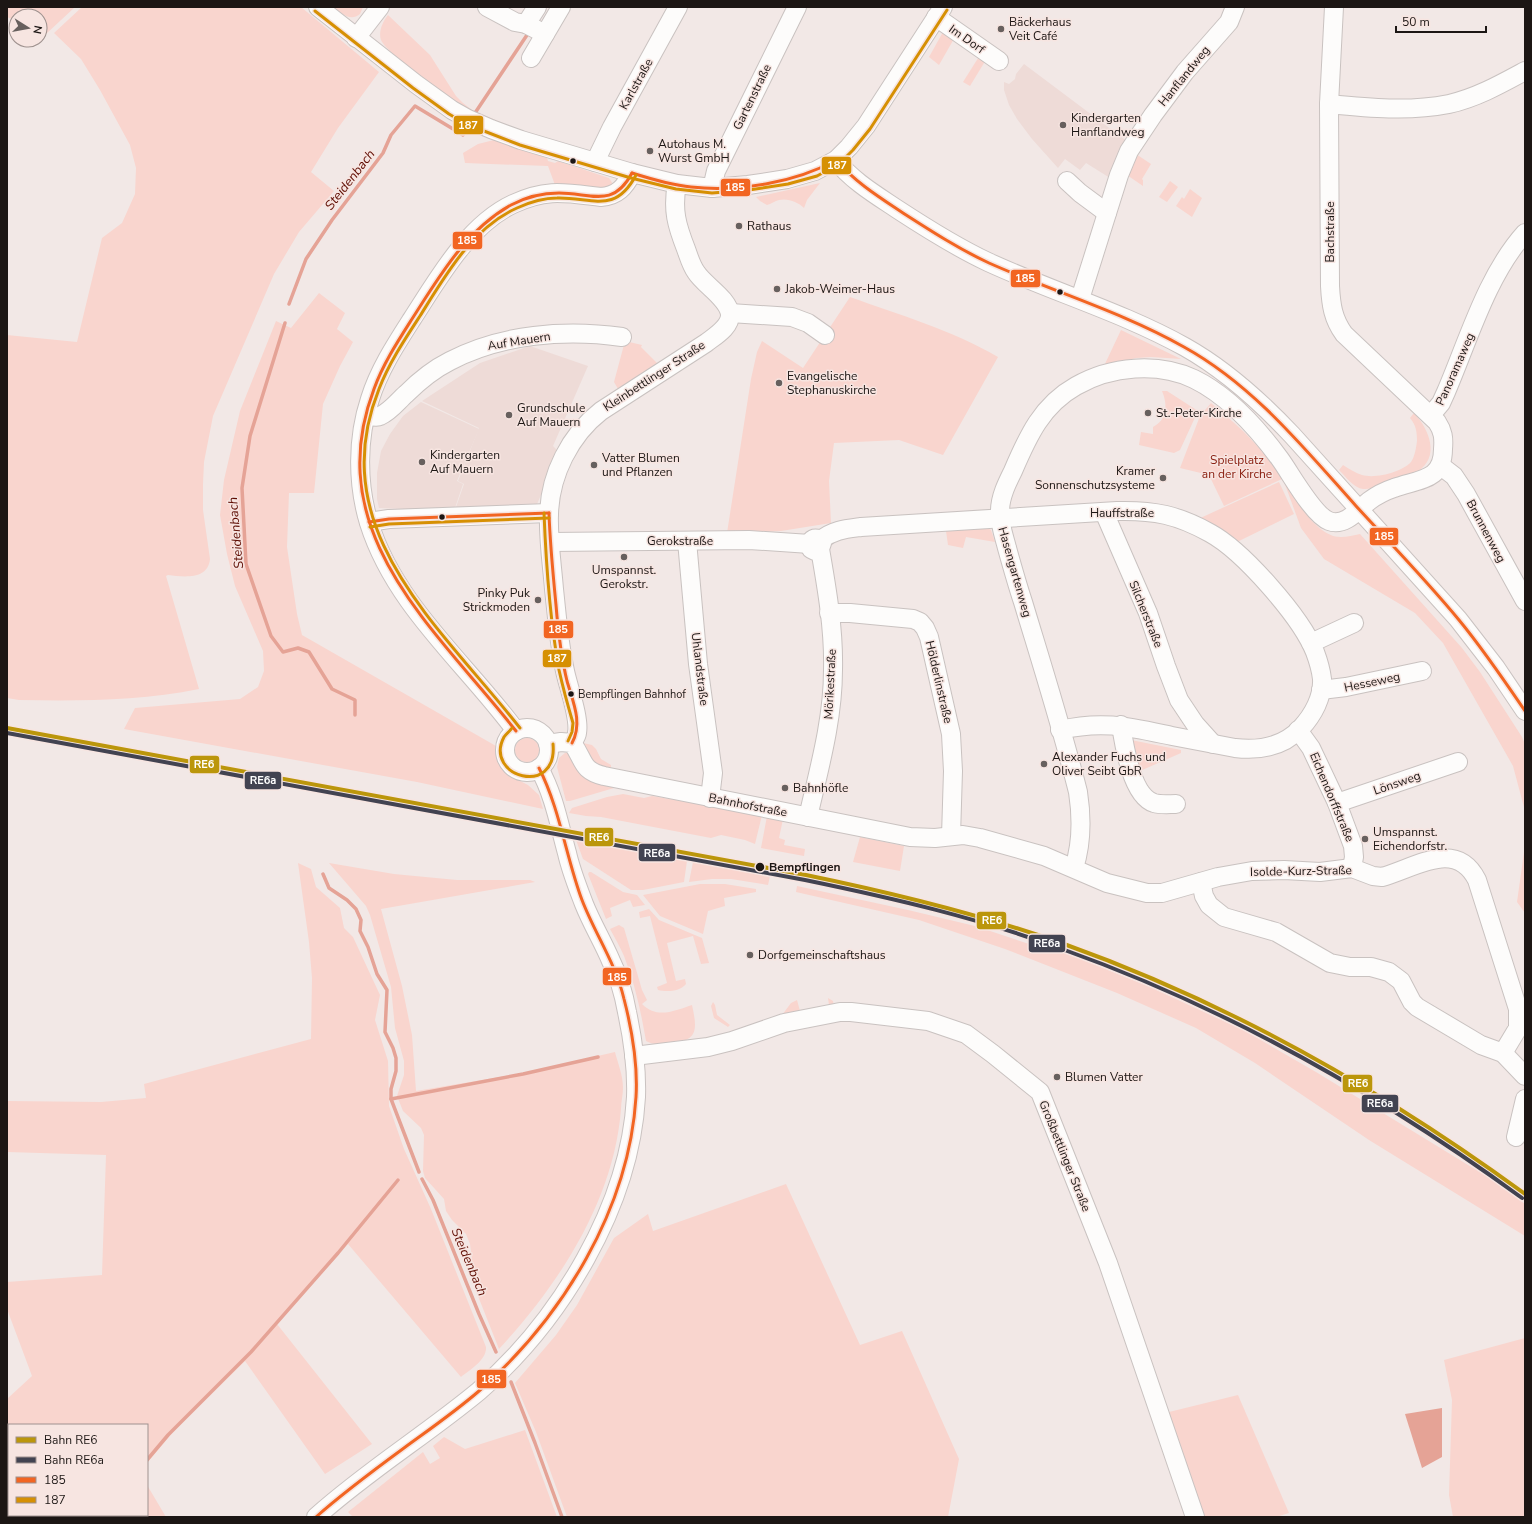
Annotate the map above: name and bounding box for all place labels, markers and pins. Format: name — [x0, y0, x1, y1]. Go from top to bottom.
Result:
place label: Bäckerhaus Veit Café — [1008, 14, 1071, 44]
marker: Bäckerhaus Veit Café — [996, 24, 1006, 34]
place label: Kindergarten Hanflandweg — [1071, 110, 1144, 140]
marker: Kindergarten Hanflandweg — [1058, 120, 1068, 130]
place label: Autohaus M. Wurst GmbH — [658, 136, 730, 166]
marker: Autohaus M. Wurst GmbH — [645, 146, 655, 156]
unlabelled marker — [568, 156, 578, 166]
place label: Rathaus — [747, 218, 791, 234]
marker: Rathaus — [734, 221, 744, 231]
place label: Jakob-Weimer-Haus — [784, 281, 895, 297]
marker: Jakob-Weimer-Haus — [772, 284, 782, 294]
unlabelled marker — [1055, 287, 1065, 297]
place label: Evangelische Stephanuskirche — [787, 368, 876, 398]
marker: Evangelische Stephanuskirche — [774, 378, 784, 388]
place label: Grundschule Auf Mauern — [517, 400, 585, 430]
place label: St.-Peter-Kirche — [1156, 405, 1242, 421]
marker: St.-Peter-Kirche — [1143, 408, 1153, 418]
marker: Grundschule Auf Mauern — [504, 410, 514, 420]
place label: Kindergarten Auf Mauern — [430, 447, 500, 477]
place label: Vatter Blumen und Pflanzen — [601, 450, 680, 480]
marker: Kindergarten Auf Mauern — [417, 457, 427, 467]
marker: Vatter Blumen und Pflanzen — [589, 460, 599, 470]
place label: Kramer Sonnenschutzsysteme — [1035, 463, 1156, 493]
marker: Kramer Sonnenschutzsysteme — [1158, 473, 1168, 483]
unlabelled marker — [437, 512, 447, 522]
marker: Umspannst. Gerokstr. — [619, 552, 629, 562]
place label: Umspannst. Gerokstr. — [592, 562, 656, 592]
place label: Pinky Puk Strickmoden — [463, 585, 531, 615]
marker: Pinky Puk Strickmoden — [533, 595, 543, 605]
place label: Bempflingen Bahnhof — [578, 687, 686, 702]
marker: Bempflingen Bahnhof — [566, 689, 576, 699]
place label: Alexander Fuchs und Oliver Seibt GbR — [1052, 749, 1166, 779]
marker: Alexander Fuchs und Oliver Seibt GbR — [1039, 759, 1049, 769]
place label: Bahnhöfle — [793, 780, 848, 796]
marker: Bahnhöfle — [780, 783, 790, 793]
place label: Umspannst. Eichendorfstr. — [1373, 824, 1447, 854]
marker: Umspannst. Eichendorfstr. — [1360, 834, 1370, 844]
place label: Bempflingen — [769, 859, 840, 875]
marker: Bempflingen — [754, 861, 766, 873]
place label: Dorfgemeinschaftshaus — [758, 947, 886, 963]
marker: Dorfgemeinschaftshaus — [745, 950, 755, 960]
place label: Blumen Vatter — [1065, 1069, 1143, 1085]
marker: Blumen Vatter — [1052, 1072, 1062, 1082]

